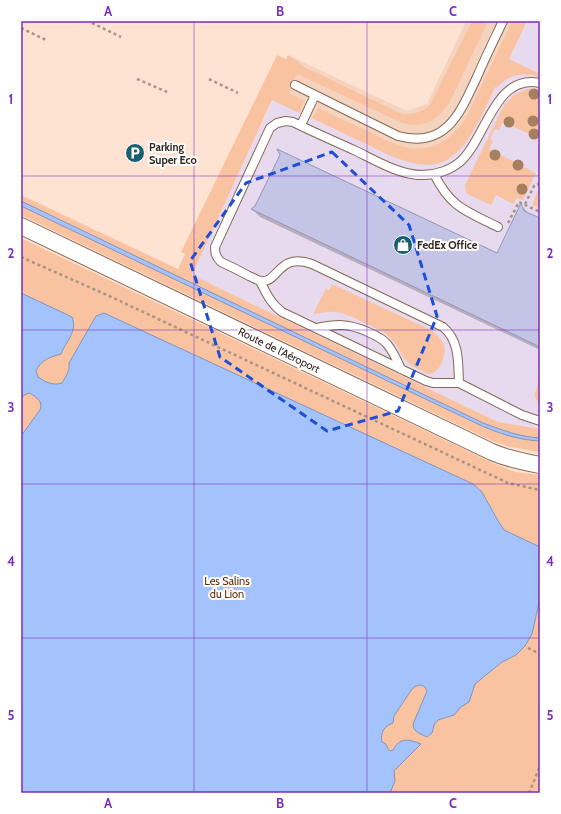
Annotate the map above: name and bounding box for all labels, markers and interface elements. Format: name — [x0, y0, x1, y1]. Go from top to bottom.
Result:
text: A — [104, 3, 113, 19]
text: B — [276, 3, 284, 19]
text: C — [449, 3, 457, 19]
text: 1 — [9, 91, 13, 107]
text: 1 — [548, 91, 552, 107]
place label: Parking Super Eco — [149, 140, 197, 167]
parking icon: Parking Super Eco — [124, 142, 146, 164]
shop icon: FedEx Office — [392, 234, 414, 256]
place label: FedEx Office — [417, 238, 478, 252]
text: 2 — [8, 245, 15, 261]
text: 2 — [547, 245, 554, 261]
street label: Route de l'Aéroport — [236, 324, 322, 376]
text: 3 — [7, 399, 15, 415]
text: 3 — [546, 399, 554, 415]
text: 4 — [7, 553, 15, 569]
text: 4 — [546, 553, 554, 569]
park label: Les Salins du Lion — [204, 574, 250, 601]
text: 5 — [8, 707, 15, 723]
text: 5 — [547, 707, 554, 723]
text: A — [104, 795, 113, 811]
text: B — [276, 795, 284, 811]
text: C — [449, 795, 457, 811]

